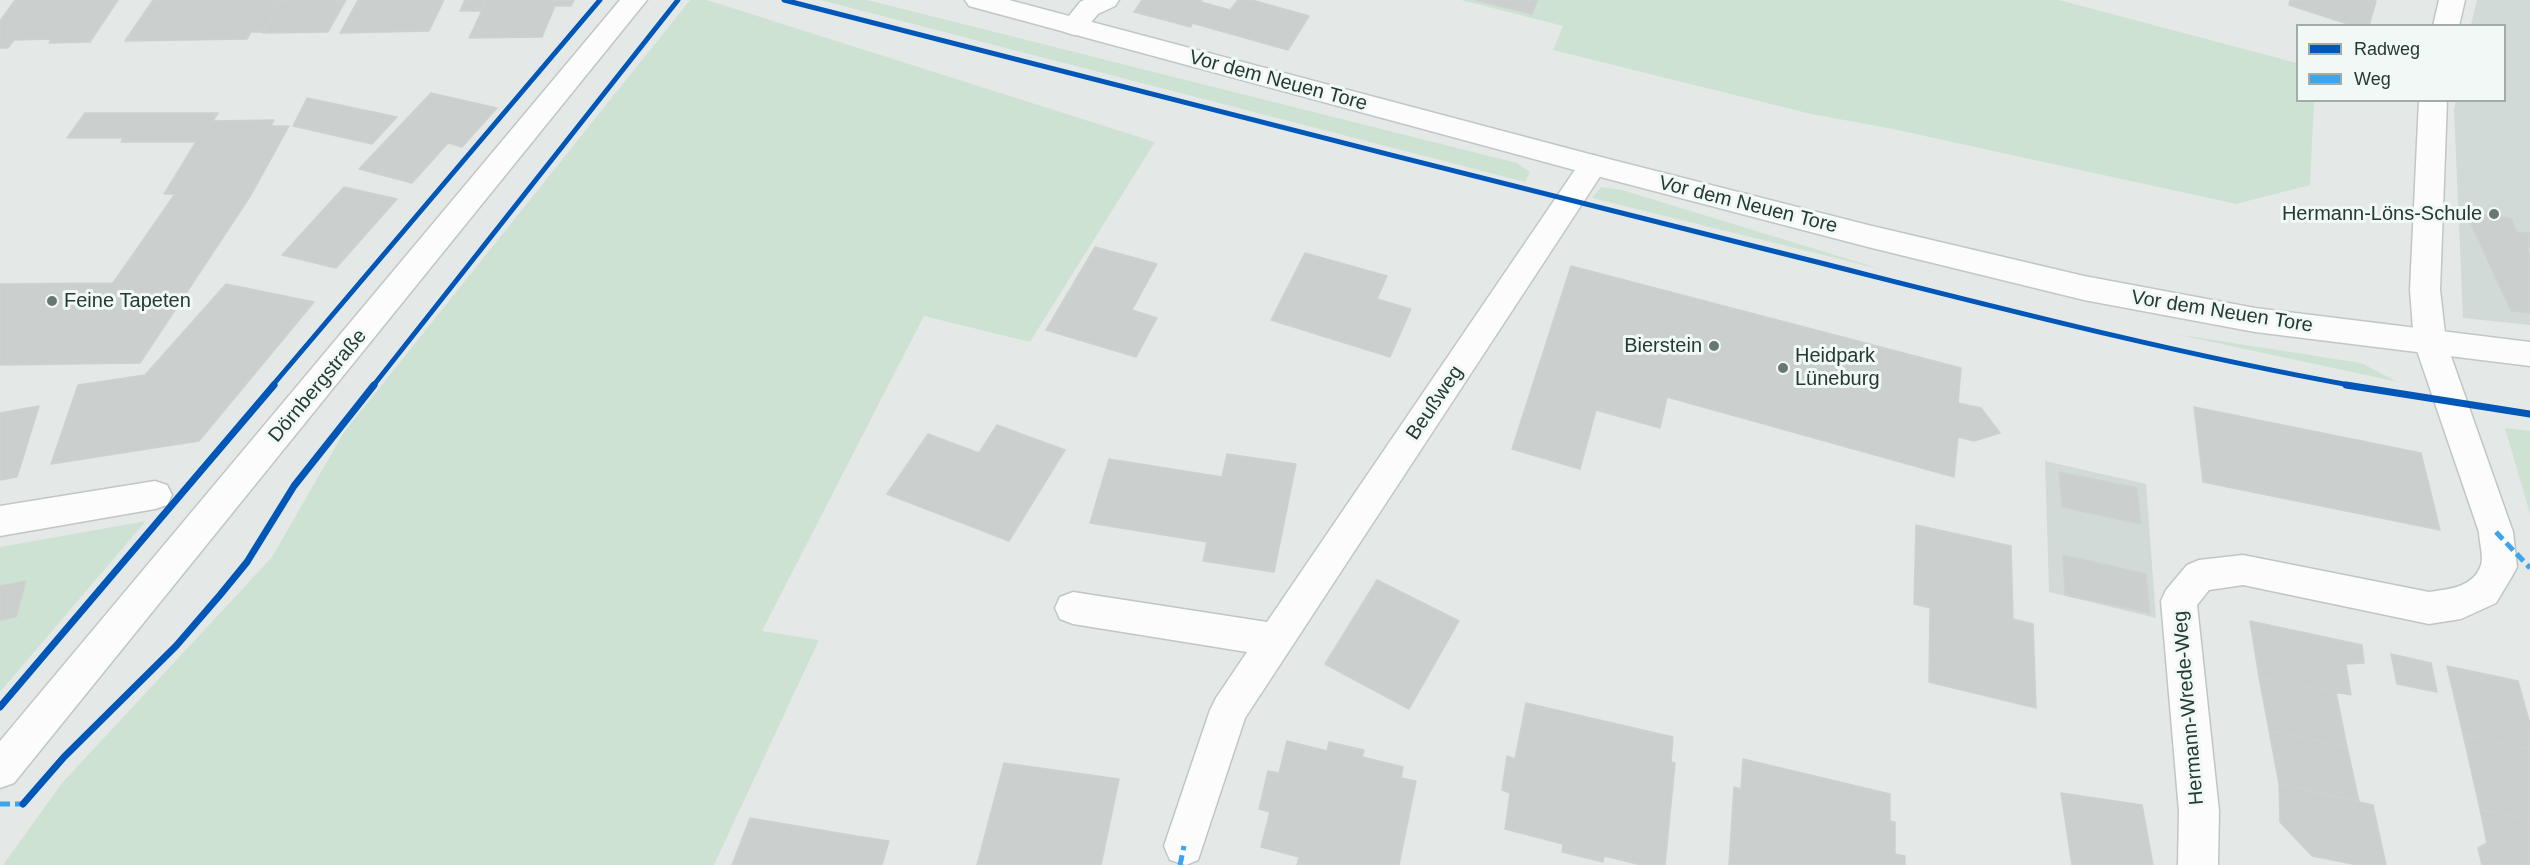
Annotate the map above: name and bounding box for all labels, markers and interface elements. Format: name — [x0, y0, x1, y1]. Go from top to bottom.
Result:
legend — [2296, 24, 2506, 102]
text: Radweg — [2354, 39, 2420, 59]
street label: Vor dem Neuen Tore — [1186, 46, 1370, 116]
text: Weg — [2354, 69, 2391, 89]
street label: Vor dem Neuen Tore — [1656, 171, 1840, 239]
place label: Hermann-Löns-Schule — [2282, 202, 2482, 226]
marker: Hermann-Löns-Schule — [2487, 207, 2501, 221]
street label: Vor dem Neuen Tore — [2130, 286, 2314, 338]
place label: Feine Tapeten — [64, 289, 191, 313]
marker: Feine Tapeten — [45, 294, 59, 308]
street label: Dörnbergstraße — [264, 325, 372, 447]
place label: Bierstein — [1624, 334, 1702, 358]
marker: Bierstein — [1707, 339, 1721, 353]
place label: Heidpark Lüneburg — [1795, 344, 1880, 391]
street label: Beußweg — [1401, 361, 1469, 445]
marker: Heidpark Lüneburg — [1776, 361, 1790, 375]
street label: Hermann-Wrede-Weg — [2169, 610, 2209, 806]

